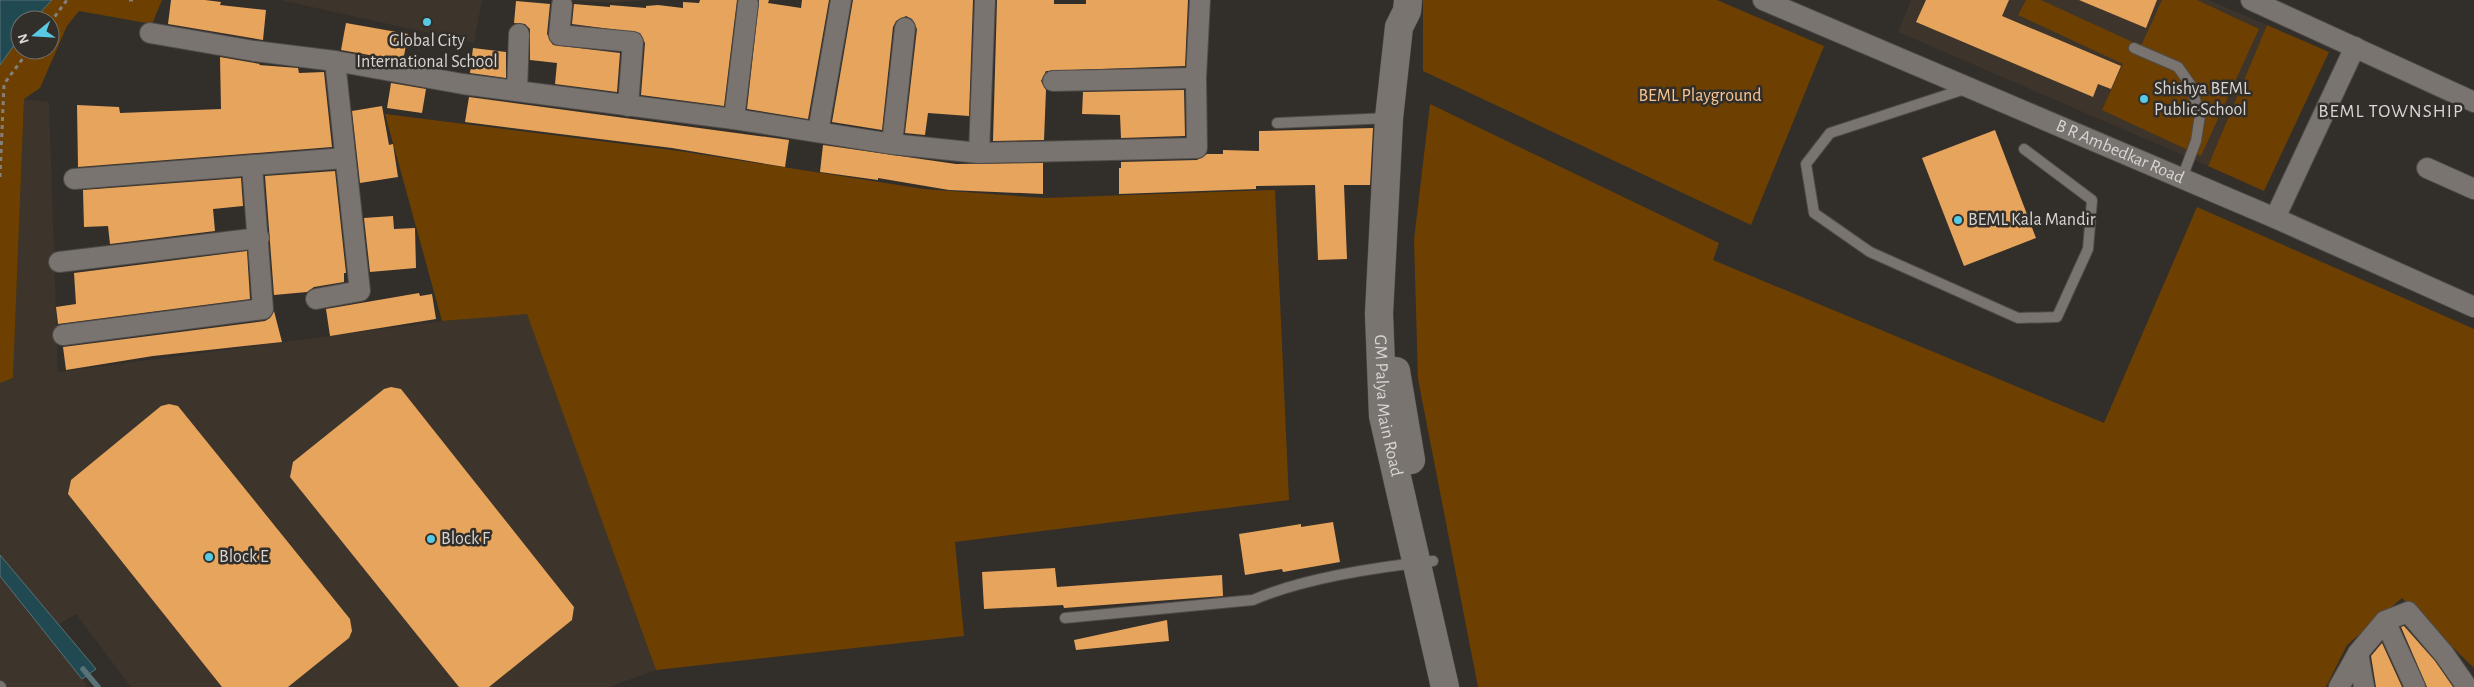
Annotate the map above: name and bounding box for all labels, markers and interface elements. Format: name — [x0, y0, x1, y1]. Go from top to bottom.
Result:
north arrow — [10, 10, 60, 60]
marker: Global City International School — [421, 16, 433, 28]
text: N — [15, 32, 32, 46]
place label: Global City International School — [356, 32, 498, 71]
place label: Shishya BEML Public School — [2154, 80, 2251, 119]
park label: BEML Playground — [1638, 87, 1762, 105]
marker: Shishya BEML Public School — [2138, 93, 2150, 105]
district label: BEML TOWNSHIP — [2318, 102, 2464, 121]
street label: B R Ambedkar Road — [2053, 117, 2187, 187]
place label: BEML Kala Mandir — [1968, 211, 2096, 229]
marker: BEML Kala Mandir — [1952, 214, 1964, 226]
street label: GM Palya Main Road — [1371, 334, 1406, 478]
place label: Block F — [441, 530, 490, 548]
marker: Block F — [425, 533, 437, 545]
place label: Block E — [219, 548, 269, 566]
marker: Block E — [203, 551, 215, 563]

